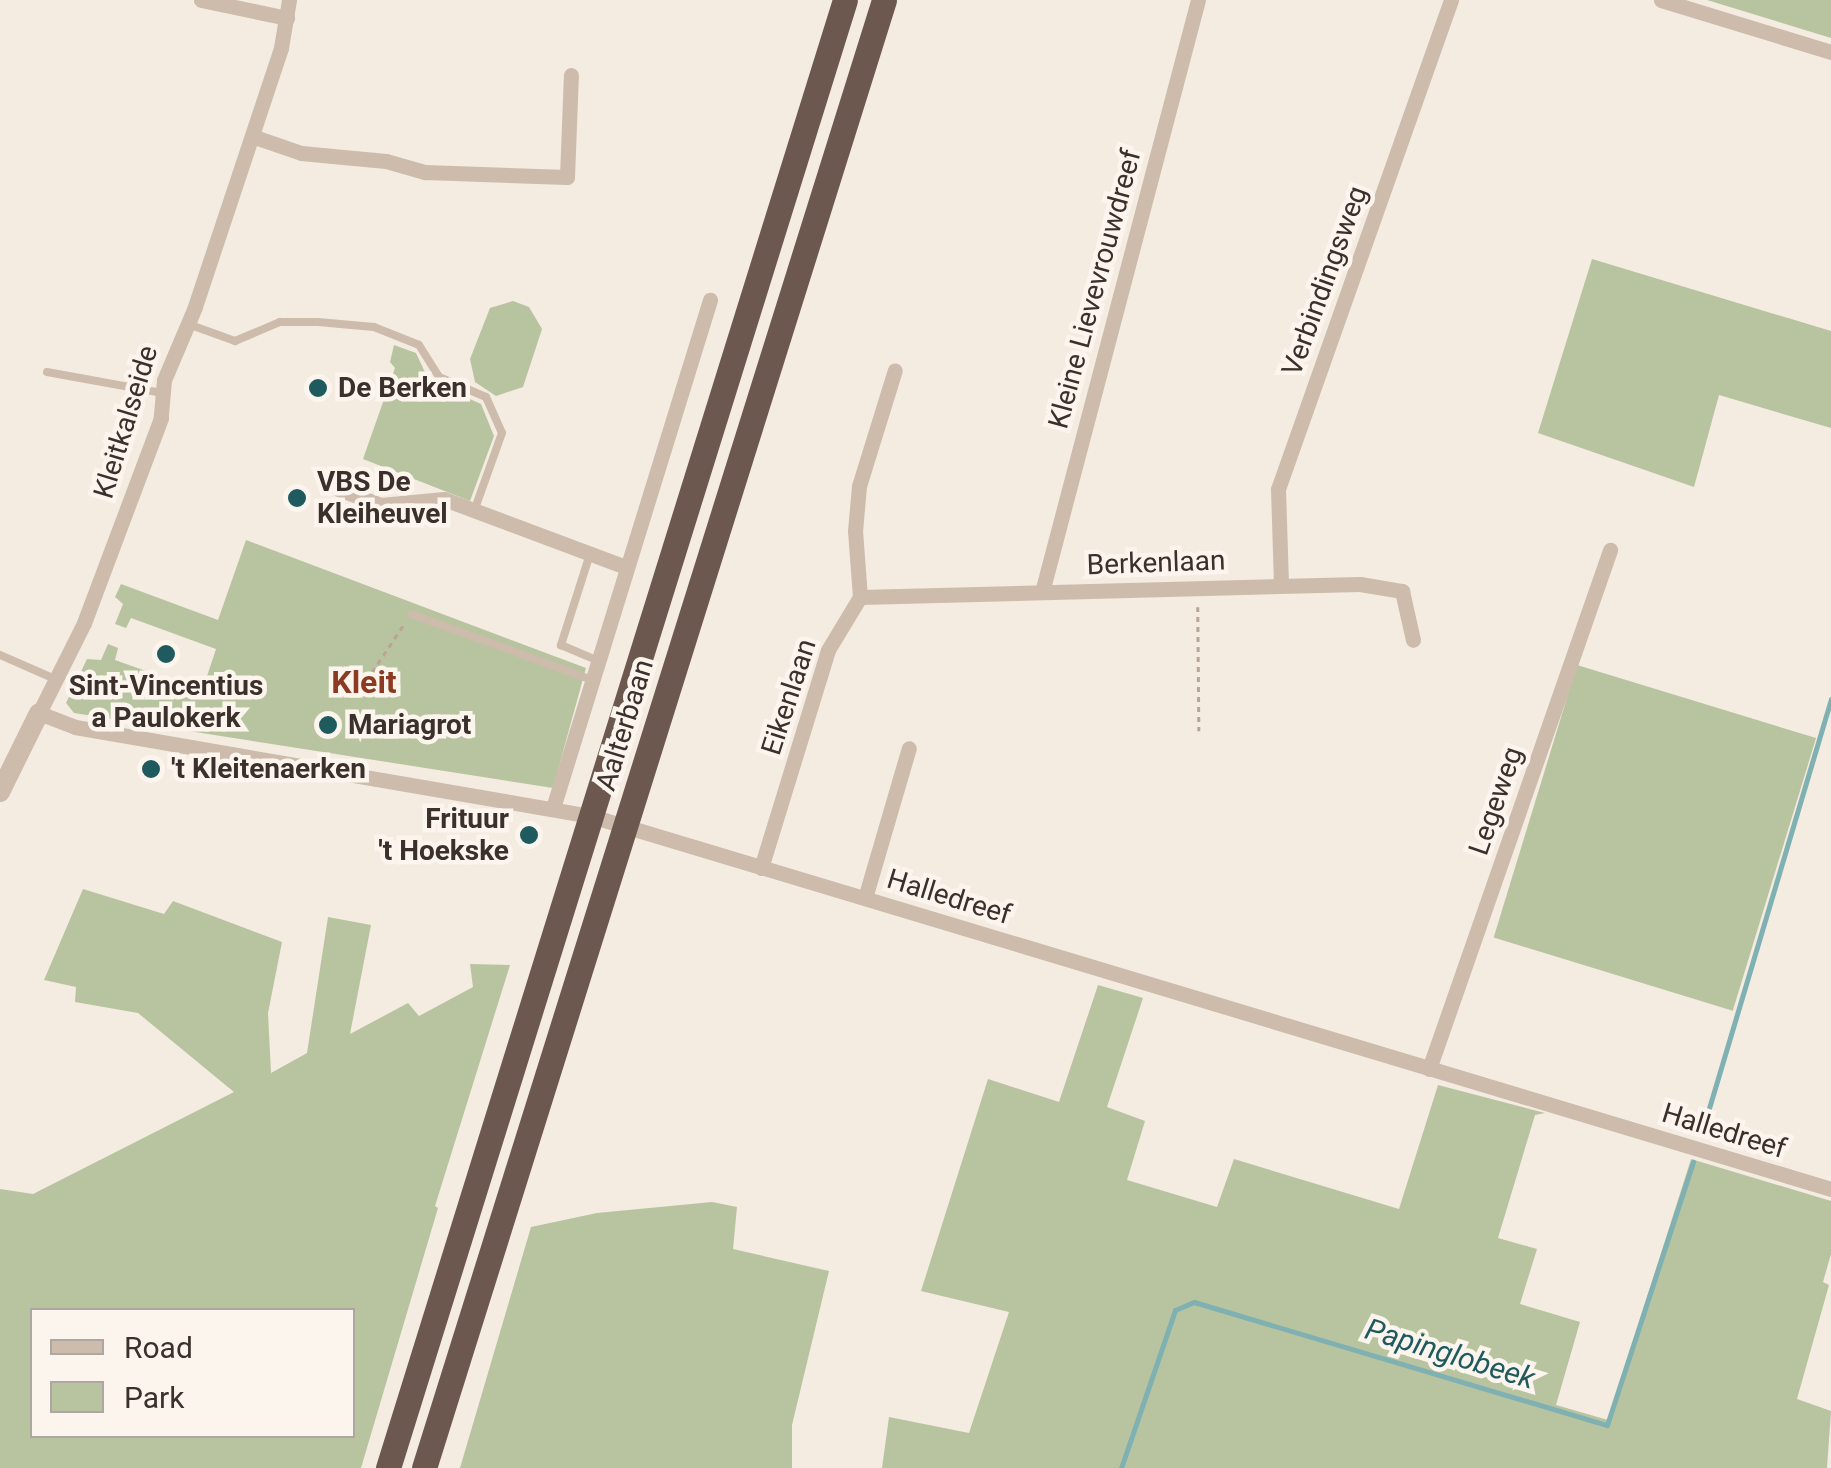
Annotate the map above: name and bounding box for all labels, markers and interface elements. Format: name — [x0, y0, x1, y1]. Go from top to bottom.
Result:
street label: Kleine Lievevrouwdreef — [1042, 146, 1148, 432]
street label: Verbindingsweg — [1275, 182, 1375, 380]
street label: Kleitkalseide — [87, 341, 165, 503]
place label: De Berken — [338, 371, 467, 405]
marker: De Berken — [307, 377, 329, 399]
place label: VBS De Kleiheuvel — [317, 465, 448, 531]
marker: VBS De Kleiheuvel — [286, 487, 308, 509]
street label: Berkenlaan — [1086, 544, 1226, 582]
street label: Eikenlaan — [755, 635, 823, 759]
marker: Sint-Vincentius a Paulokerk — [155, 643, 177, 665]
street label: Aalterbaan — [589, 655, 661, 795]
district label: Kleit — [331, 663, 397, 701]
place label: Sint-Vincentius a Paulokerk — [69, 669, 263, 735]
place label: Mariagrot — [348, 708, 471, 742]
marker: Mariagrot — [317, 714, 339, 736]
street label: Legeweg — [1462, 743, 1530, 859]
place label: 't Kleitenaerken — [171, 752, 366, 786]
marker: 't Kleitenaerken — [140, 758, 162, 780]
place label: Frituur 't Hoekske — [378, 802, 509, 868]
marker: Frituur 't Hoekske — [518, 824, 540, 846]
street label: Halledreef — [883, 862, 1015, 932]
street label: Halledreef — [1658, 1096, 1790, 1166]
legend — [30, 1308, 355, 1438]
water label: Papinglobeek — [1361, 1311, 1539, 1397]
text: Road — [124, 1330, 193, 1365]
text: Park — [124, 1380, 184, 1415]

